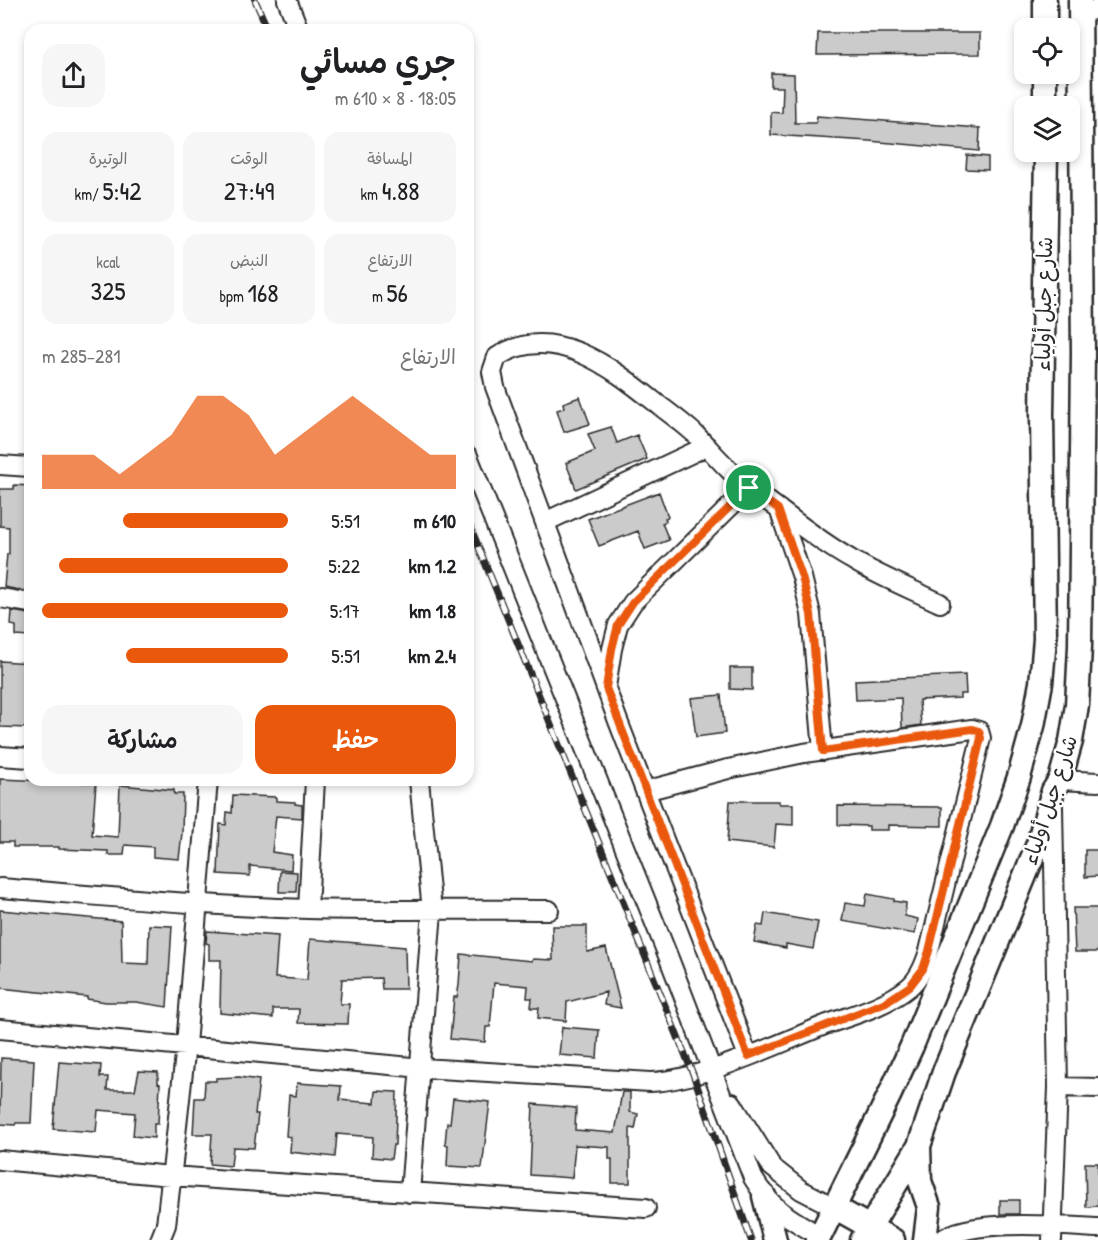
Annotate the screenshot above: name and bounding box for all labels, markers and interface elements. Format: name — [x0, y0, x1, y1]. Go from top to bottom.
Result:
map controls — [1014, 18, 1080, 162]
button: locate — [1014, 18, 1080, 84]
text: جري مسائي — [300, 39, 456, 83]
button: share — [42, 44, 105, 107]
text: 18:05 · 8 × 610 m — [335, 84, 456, 111]
button: layers — [1014, 96, 1080, 162]
text: الوتيرة — [89, 147, 127, 169]
text: الوقت — [230, 147, 268, 169]
text: المسافة — [367, 147, 413, 169]
text: 5:42 — [103, 173, 141, 208]
text: 27:49 — [224, 173, 274, 208]
text: 4.88 — [382, 173, 420, 208]
text: /km — [75, 183, 103, 205]
text: km — [360, 183, 382, 205]
street label: شارع جبل أولياء — [1028, 236, 1060, 372]
text: النبض — [230, 249, 268, 271]
text: الارتفاع — [368, 249, 412, 271]
text: kcal — [96, 251, 120, 273]
text: 325 — [91, 273, 125, 308]
text: 168 — [247, 275, 279, 310]
text: 56 — [387, 275, 408, 310]
text: bpm — [219, 285, 247, 307]
text: m — [372, 285, 387, 307]
text: 281–285 m — [42, 342, 120, 369]
text: الارتفاع — [400, 343, 456, 370]
pin — [723, 462, 774, 513]
icon: arrive — [732, 471, 765, 504]
text: 5:51 — [331, 507, 360, 534]
text: 610 m — [414, 507, 456, 534]
text: 5:22 — [328, 552, 360, 579]
text: 1.2 km — [409, 552, 456, 579]
text: 5:17 — [330, 597, 360, 624]
text: 1.8 km — [409, 597, 456, 624]
text: 5:51 — [331, 642, 360, 669]
text: 2.4 km — [408, 642, 456, 669]
button: مشاركة — [42, 705, 243, 774]
button: حفظ — [255, 705, 456, 774]
street label: شارع جبل أولياء — [1015, 731, 1085, 869]

